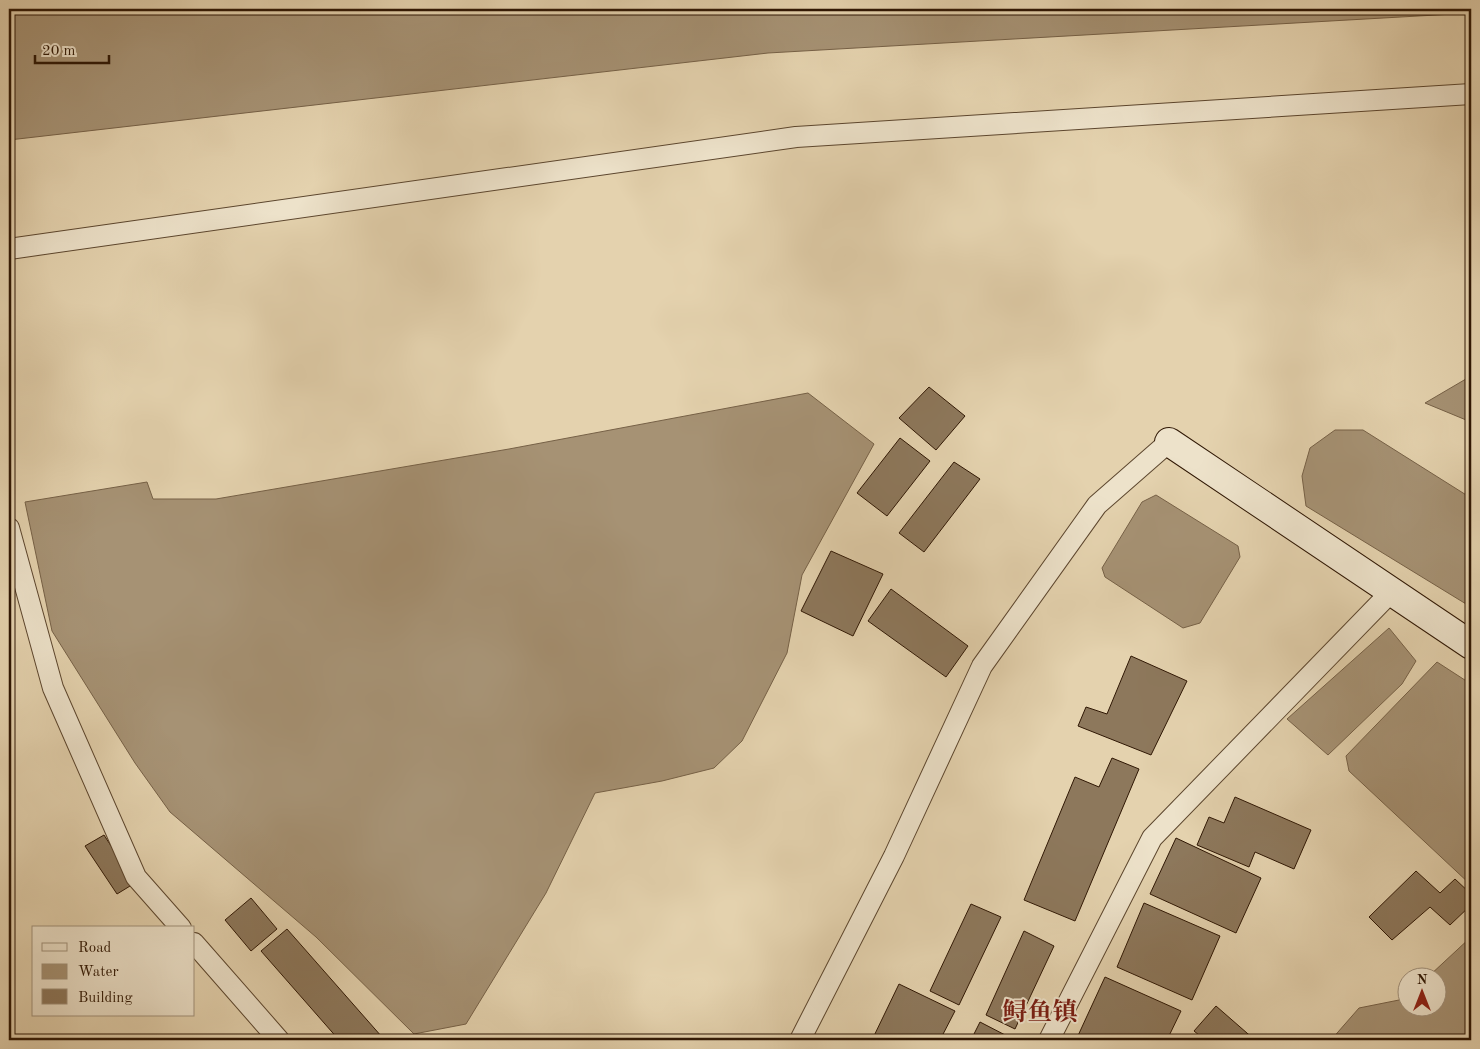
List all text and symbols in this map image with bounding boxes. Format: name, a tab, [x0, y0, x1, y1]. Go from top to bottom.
scale bar	[35, 32, 109, 64]
text: 20 m	[42, 44, 76, 59]
legend	[32, 926, 195, 1016]
text: Road	[78, 941, 112, 956]
text: Water	[78, 965, 119, 980]
north arrow	[1398, 966, 1448, 1016]
text: N	[1417, 973, 1428, 987]
text: Building	[78, 991, 133, 1006]
district label: 鲟鱼镇	[1002, 998, 1078, 1026]

